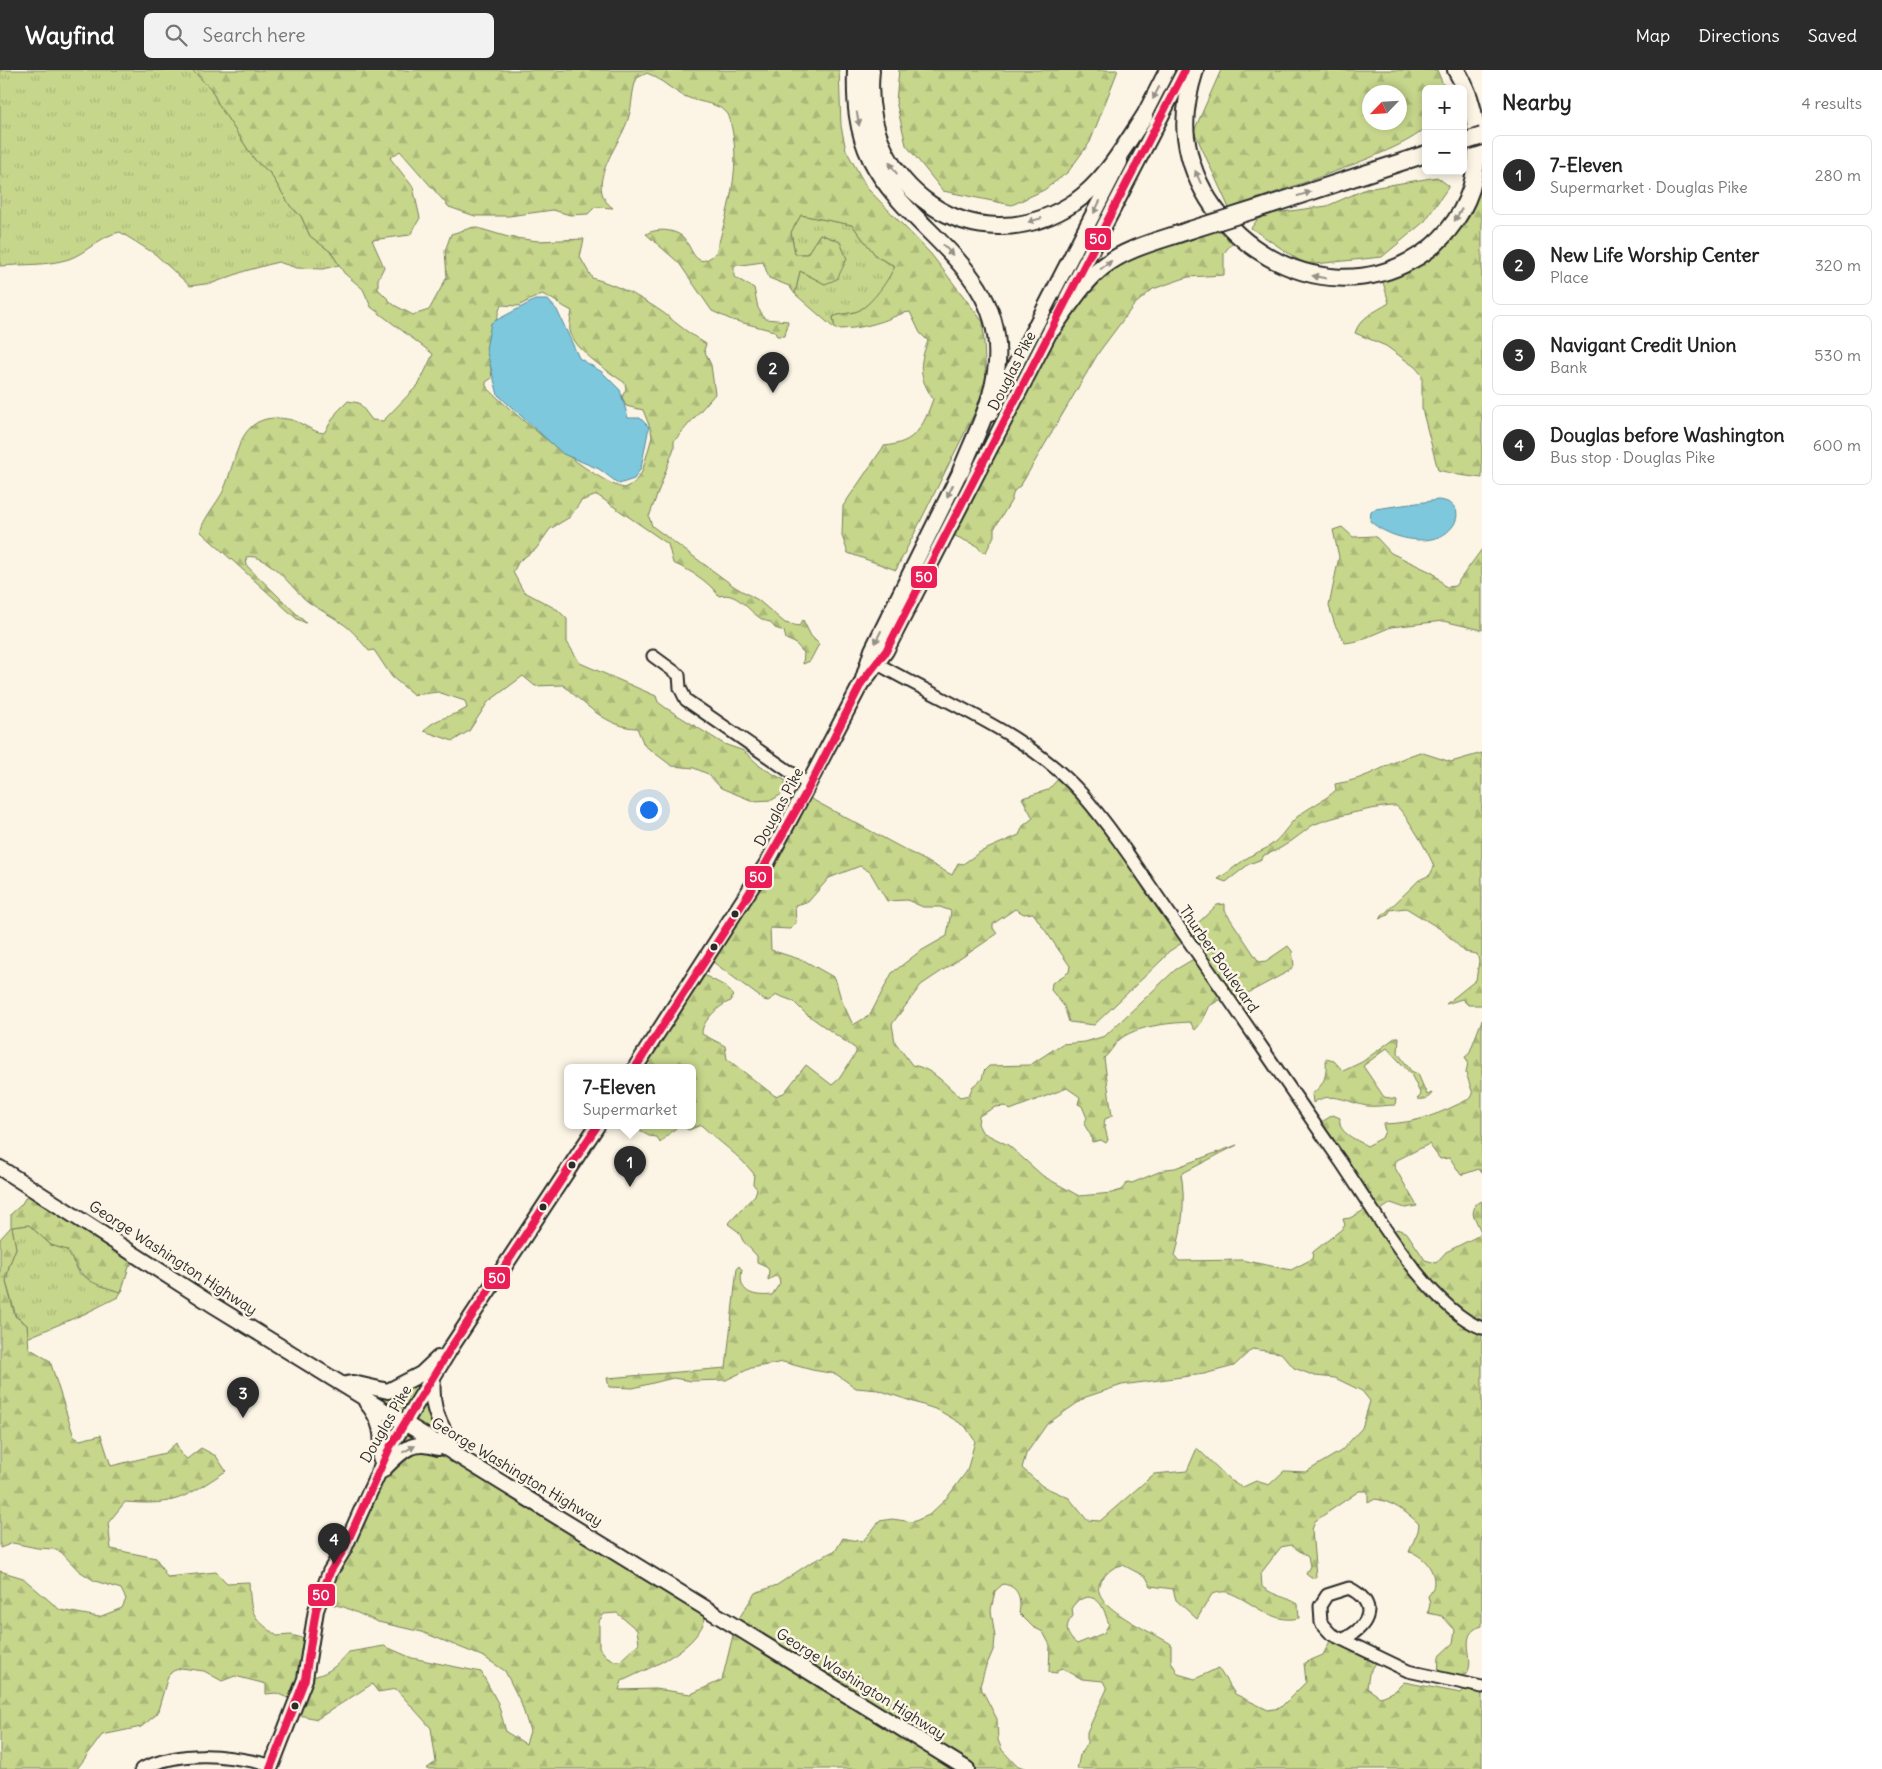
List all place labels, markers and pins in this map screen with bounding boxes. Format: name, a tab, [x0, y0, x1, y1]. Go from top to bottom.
pin: 2	[757, 352, 789, 393]
unlabelled marker	[730, 909, 740, 919]
unlabelled marker	[709, 942, 719, 952]
pin: 1	[614, 1146, 646, 1187]
unlabelled marker	[567, 1160, 577, 1170]
unlabelled marker	[538, 1202, 548, 1212]
pin: 3	[227, 1377, 259, 1418]
pin: 4	[318, 1523, 350, 1564]
unlabelled marker	[290, 1701, 300, 1711]

